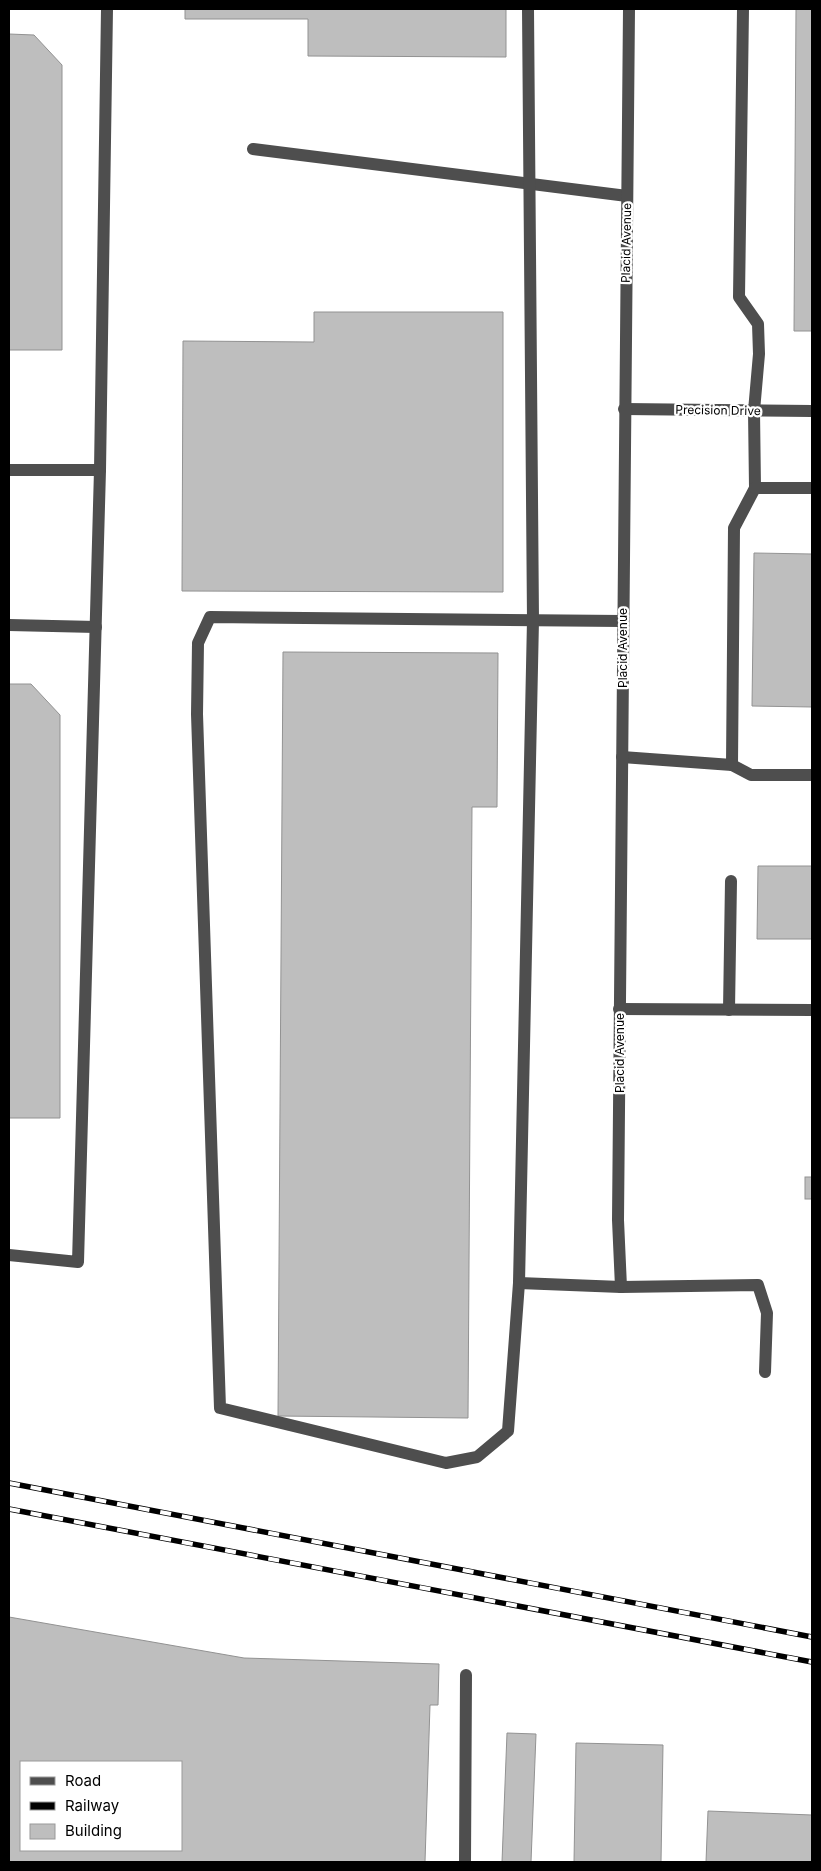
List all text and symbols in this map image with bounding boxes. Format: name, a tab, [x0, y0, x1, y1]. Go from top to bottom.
street label: Placid Avenue	[618, 203, 634, 283]
street label: Precision Drive	[675, 402, 761, 418]
street label: Placid Avenue	[615, 608, 630, 688]
street label: Placid Avenue	[612, 1013, 627, 1093]
legend	[20, 1761, 182, 1851]
text: Road	[65, 1771, 101, 1790]
text: Railway	[65, 1796, 120, 1815]
text: Building	[65, 1821, 122, 1840]

